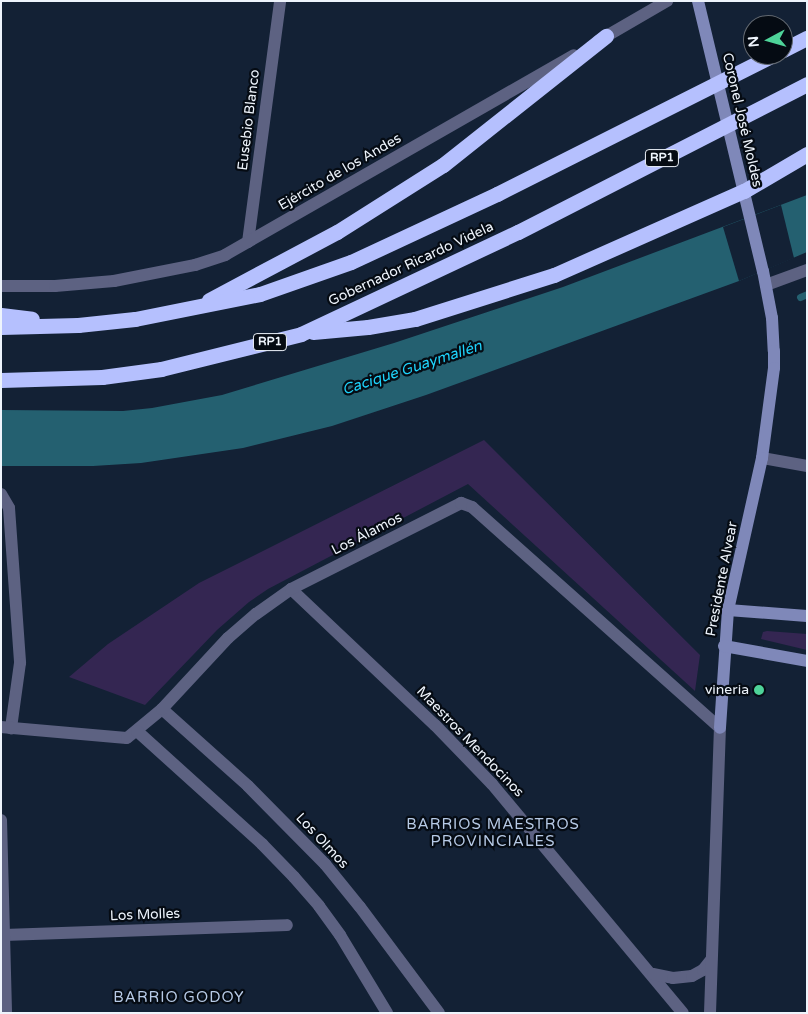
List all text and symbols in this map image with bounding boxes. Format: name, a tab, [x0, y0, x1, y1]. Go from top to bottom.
north arrow	[743, 15, 793, 65]
text: N	[745, 35, 763, 48]
street label: Coronel José Moldes	[718, 51, 766, 189]
street label: Eusebio Blanco	[234, 68, 264, 172]
street label: Ejército de los Andes	[276, 130, 404, 214]
road number: RP1	[644, 148, 680, 168]
street label: Gobernador Ricardo Videla	[326, 218, 496, 310]
road number: RP1	[252, 332, 288, 352]
water label: Cacique Guaymallén	[340, 337, 484, 399]
street label: Los Álamos	[329, 509, 405, 559]
street label: Presidente Alvear	[703, 520, 741, 638]
place label: vineria	[705, 682, 749, 698]
street label: Maestros Mendocinos	[413, 683, 527, 801]
marker: vineria	[753, 684, 765, 696]
street label: Los Olmos	[292, 810, 352, 872]
district label: BARRIOS MAESTROS PROVINCIALES	[404, 815, 582, 850]
street label: Los Molles	[110, 905, 180, 925]
district label: BARRIO GODOY	[112, 989, 246, 1007]

